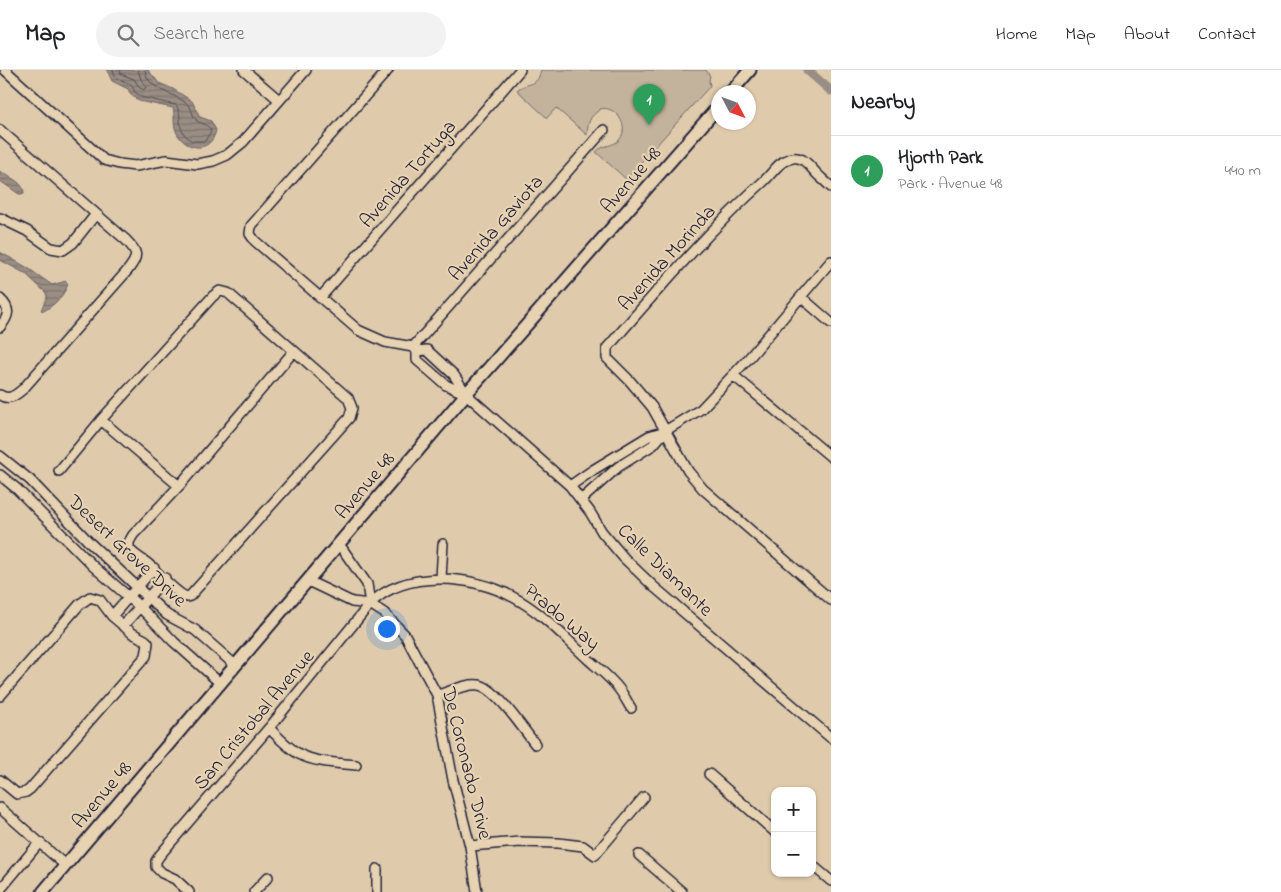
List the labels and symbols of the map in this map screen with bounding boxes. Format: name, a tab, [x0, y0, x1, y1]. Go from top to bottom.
pin: 1	[633, 84, 665, 125]
north arrow	[711, 85, 756, 130]
street label: Avenida Tortuga	[354, 114, 465, 236]
street label: Avenue 48	[595, 141, 669, 221]
street label: Avenida Gaviota	[442, 169, 551, 288]
street label: Avenida Morinda	[612, 199, 724, 318]
street label: Avenue 48	[329, 446, 403, 527]
street label: Desert Grove Drive	[59, 488, 192, 615]
street label: Calle Diamante	[610, 518, 719, 624]
street label: Prado Way	[517, 577, 606, 658]
your location	[374, 616, 400, 642]
street label: San Cristobal Avenue	[187, 644, 322, 797]
street label: De Coronado Drive	[432, 684, 498, 843]
street label: Avenue 48	[66, 755, 140, 836]

